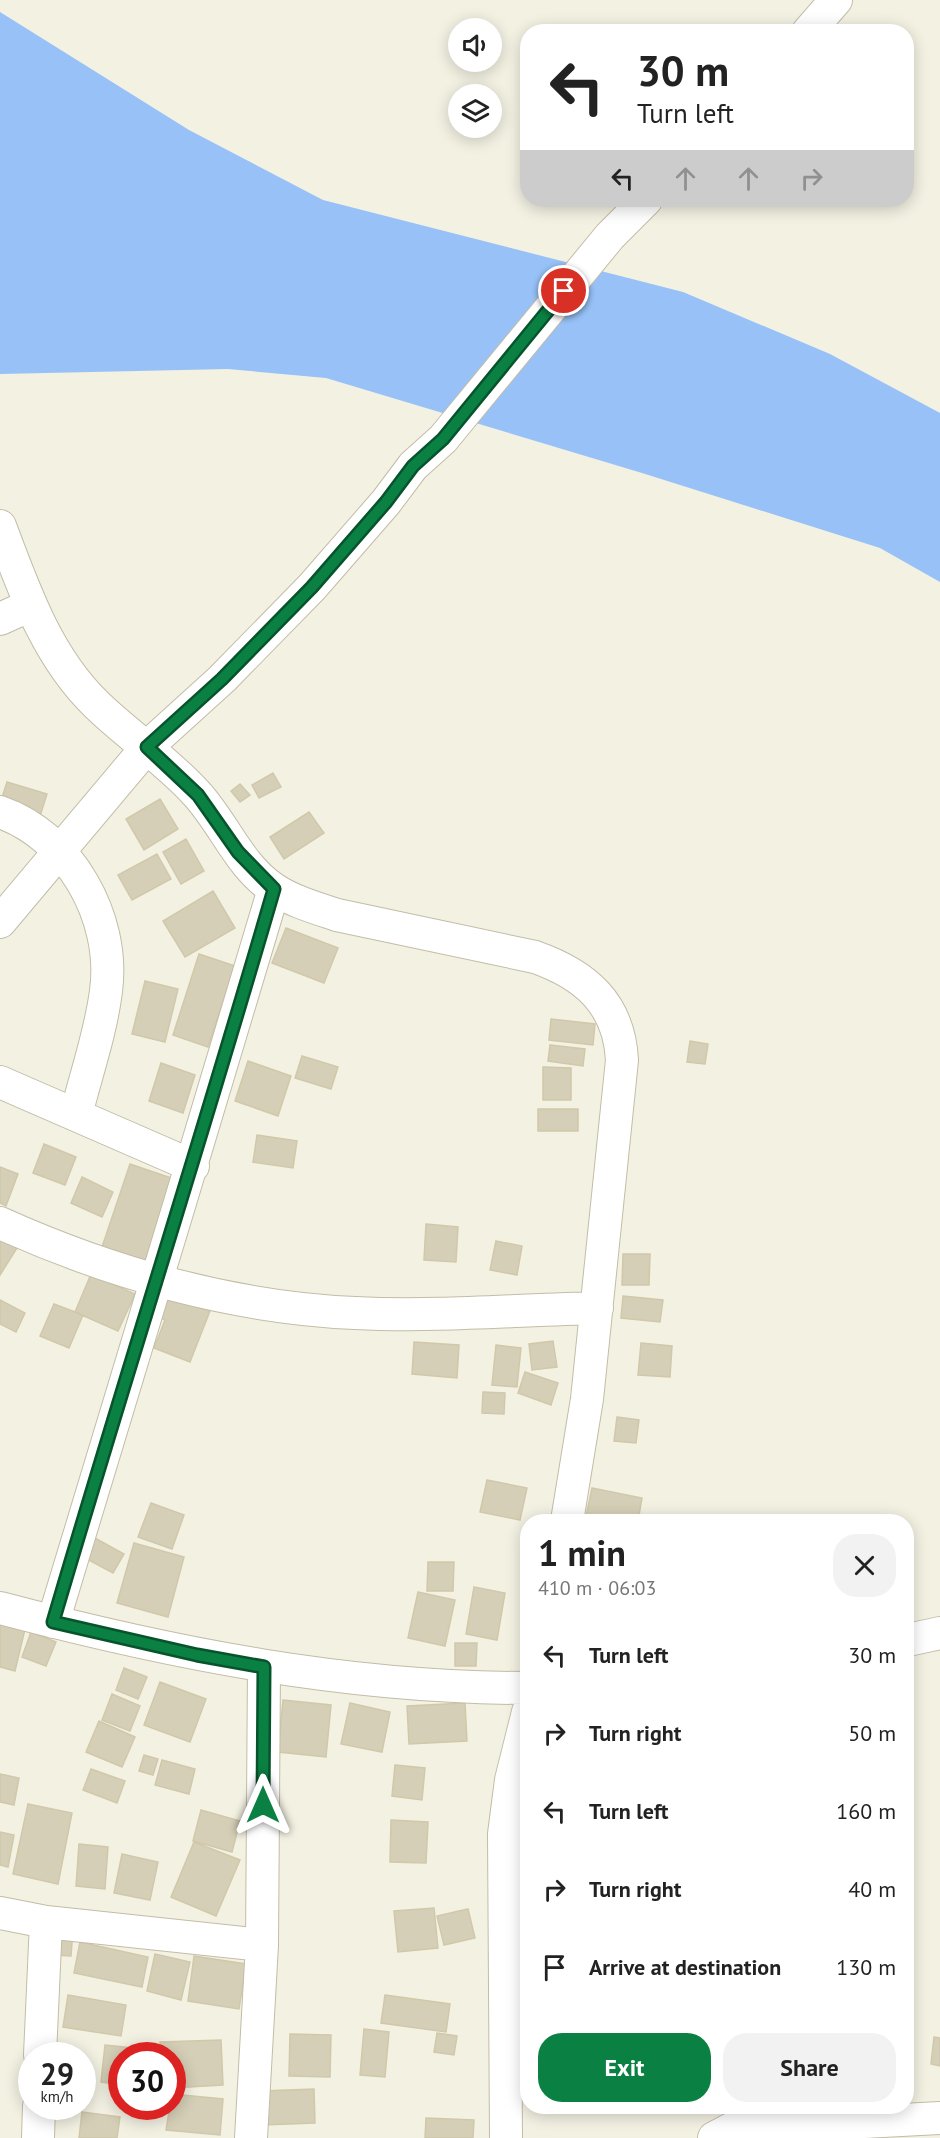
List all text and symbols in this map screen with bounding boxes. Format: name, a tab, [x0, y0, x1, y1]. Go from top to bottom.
map controls	[448, 18, 502, 138]
button: sound	[448, 18, 502, 72]
text: 30 m	[637, 43, 729, 98]
icon: left	[538, 48, 616, 126]
button: layers	[448, 84, 502, 138]
text: Turn left	[637, 96, 734, 130]
icon: left	[606, 162, 639, 195]
icon: ahead	[669, 162, 702, 195]
icon: ahead	[732, 162, 765, 195]
icon: right	[795, 162, 828, 195]
pin	[538, 265, 589, 316]
icon: arrive	[547, 274, 580, 307]
text: 1 min	[538, 1529, 626, 1576]
button: close	[833, 1534, 896, 1597]
text: 410 m · 06:03	[538, 1575, 656, 1601]
icon: left	[538, 1639, 571, 1672]
text: Turn left	[589, 1641, 669, 1669]
text: 30 m	[848, 1641, 896, 1669]
icon: right	[538, 1717, 571, 1750]
text: Turn right	[589, 1719, 681, 1747]
text: 50 m	[848, 1719, 896, 1747]
position arrow	[231, 1773, 295, 1837]
icon: left	[538, 1795, 571, 1828]
text: Turn left	[589, 1797, 669, 1825]
text: 160 m	[836, 1797, 896, 1825]
icon: right	[538, 1873, 571, 1906]
text: Turn right	[589, 1875, 681, 1903]
text: 40 m	[848, 1875, 896, 1903]
icon: arrive	[538, 1951, 571, 1984]
text: Arrive at destination	[589, 1953, 781, 1981]
text: 130 m	[836, 1953, 896, 1981]
button: Exit	[538, 2033, 711, 2102]
button: Share	[723, 2033, 896, 2102]
speed limit sign: 30	[108, 2042, 186, 2120]
text: 29	[40, 2054, 74, 2093]
text: km/h	[41, 2087, 73, 2106]

